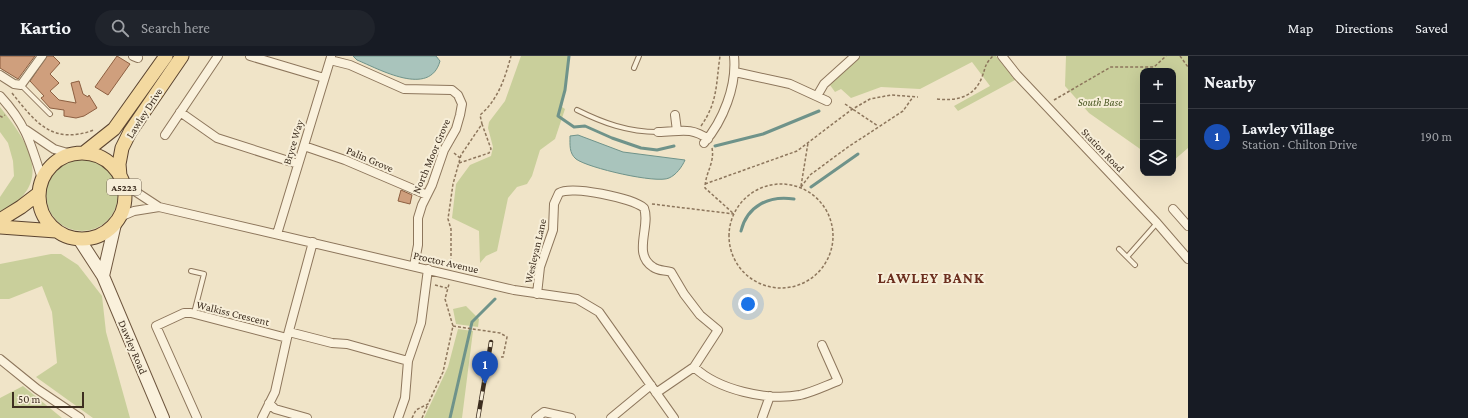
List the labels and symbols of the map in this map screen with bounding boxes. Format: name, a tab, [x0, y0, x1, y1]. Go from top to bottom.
street label: Lawley Drive	[123, 86, 166, 141]
park label: South Base	[1078, 96, 1123, 108]
street label: Bryce Way	[281, 117, 307, 166]
street label: North Moor Grove	[410, 117, 452, 195]
street label: Station Road	[1079, 126, 1127, 174]
street label: Palin Grove	[345, 144, 396, 174]
road number: A5223	[107, 179, 141, 195]
street label: Wesleyan Lane	[522, 217, 549, 285]
street label: Proctor Avenue	[412, 249, 480, 275]
district label: LAWLEY BANK	[878, 270, 985, 286]
your location	[738, 294, 758, 314]
street label: Walkiss Crescent	[195, 298, 271, 328]
street label: Dawley Road	[115, 318, 150, 376]
pin: 1	[472, 351, 498, 384]
scale bar	[12, 390, 84, 409]

